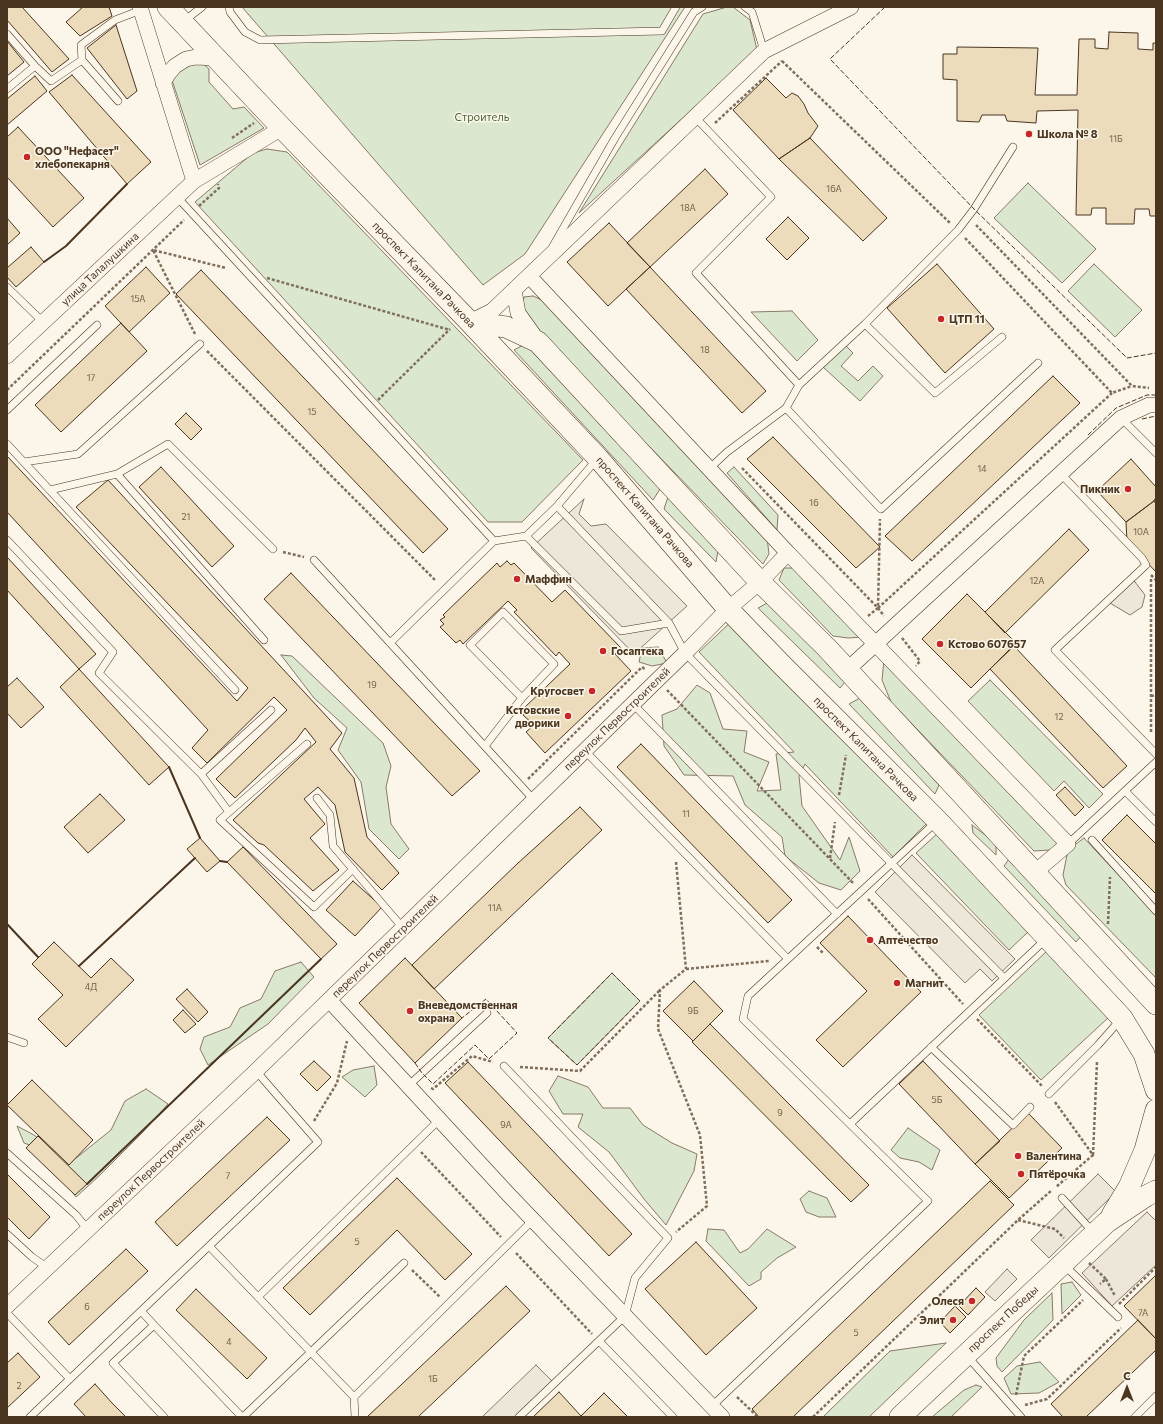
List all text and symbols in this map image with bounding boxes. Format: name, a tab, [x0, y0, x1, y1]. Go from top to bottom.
park label: Строитель	[455, 110, 509, 124]
place label: Школа № 8	[1037, 127, 1097, 141]
marker: Школа № 8	[1024, 129, 1034, 139]
house number: 11Б	[1109, 134, 1123, 144]
place label: ООО "Нефасет" хлебопекарня	[35, 144, 119, 170]
marker: ООО "Нефасет" хлебопекарня	[22, 152, 32, 162]
house number: 16А	[826, 184, 842, 194]
house number: 18А	[680, 203, 696, 213]
street label: проспект Капитана Рачкова	[370, 219, 478, 331]
street label: улица Талалушкина	[58, 230, 142, 308]
house number: 15А	[130, 294, 146, 304]
place label: ЦТП 11	[949, 312, 985, 326]
marker: ЦТП 11	[936, 314, 946, 324]
house number: 18	[700, 345, 710, 355]
house number: 17	[87, 373, 95, 383]
house number: 15	[307, 407, 317, 417]
street label: проспект Капитана Рачкова	[593, 454, 697, 570]
house number: 14	[977, 464, 987, 474]
place label: Пикник	[1080, 482, 1120, 496]
marker: Пикник	[1123, 484, 1133, 494]
house number: 16	[809, 498, 819, 508]
house number: 21	[182, 512, 190, 522]
house number: 10А	[1133, 527, 1149, 537]
place label: Маффин	[525, 572, 572, 586]
marker: Маффин	[512, 574, 522, 584]
house number: 12А	[1029, 576, 1045, 586]
place label: Кстово 607657	[948, 637, 1026, 651]
marker: Кстово 607657	[935, 639, 945, 649]
place label: Госаптека	[611, 644, 664, 658]
marker: Госаптека	[598, 646, 608, 656]
street label: переулок Первостроителей	[561, 665, 673, 773]
house number: 19	[367, 680, 377, 690]
place label: Кругосвет	[530, 684, 584, 698]
marker: Кругосвет	[587, 686, 597, 696]
street label: проспект Капитана Рачкова	[811, 694, 921, 804]
place label: Кстовские дворики	[506, 703, 560, 729]
marker: Кстовские дворики	[563, 711, 573, 721]
house number: 12	[1055, 712, 1063, 722]
house number: 11	[682, 809, 690, 819]
street label: переулок Первостроителей	[329, 892, 441, 1000]
house number: 11А	[488, 903, 502, 913]
place label: Аптечество	[878, 933, 938, 947]
marker: Аптечество	[865, 935, 875, 945]
place label: Магнит	[905, 976, 944, 990]
marker: Магнит	[892, 978, 902, 988]
house number: 4Д	[85, 982, 97, 992]
place label: Вневедомственная охрана	[418, 998, 518, 1024]
marker: Вневедомственная охрана	[405, 1006, 415, 1016]
house number: 9Б	[687, 1006, 699, 1016]
house number: 5Б	[932, 1095, 942, 1105]
house number: 9	[777, 1108, 783, 1118]
street label: переулок Первостроителей	[94, 1117, 208, 1223]
house number: 9А	[500, 1120, 512, 1130]
place label: Валентина	[1026, 1149, 1082, 1163]
marker: Валентина	[1013, 1151, 1023, 1161]
place label: Пятёрочка	[1029, 1167, 1085, 1181]
marker: Пятёрочка	[1016, 1169, 1026, 1179]
house number: 7	[226, 1171, 230, 1181]
house number: 5	[354, 1237, 360, 1247]
street label: проспект Победы	[965, 1283, 1041, 1355]
place label: Олеся	[931, 1294, 964, 1308]
marker: Олеся	[967, 1296, 977, 1306]
house number: 6	[84, 1302, 90, 1312]
house number: 7А	[1138, 1308, 1148, 1318]
place label: Элит	[919, 1313, 945, 1327]
marker: Элит	[948, 1315, 958, 1325]
house number: 5	[853, 1328, 859, 1338]
house number: 4	[226, 1337, 232, 1347]
north arrow	[1107, 1368, 1147, 1408]
text: С	[1123, 1369, 1131, 1382]
house number: 1Б	[428, 1374, 438, 1384]
house number: 2	[17, 1381, 21, 1391]

